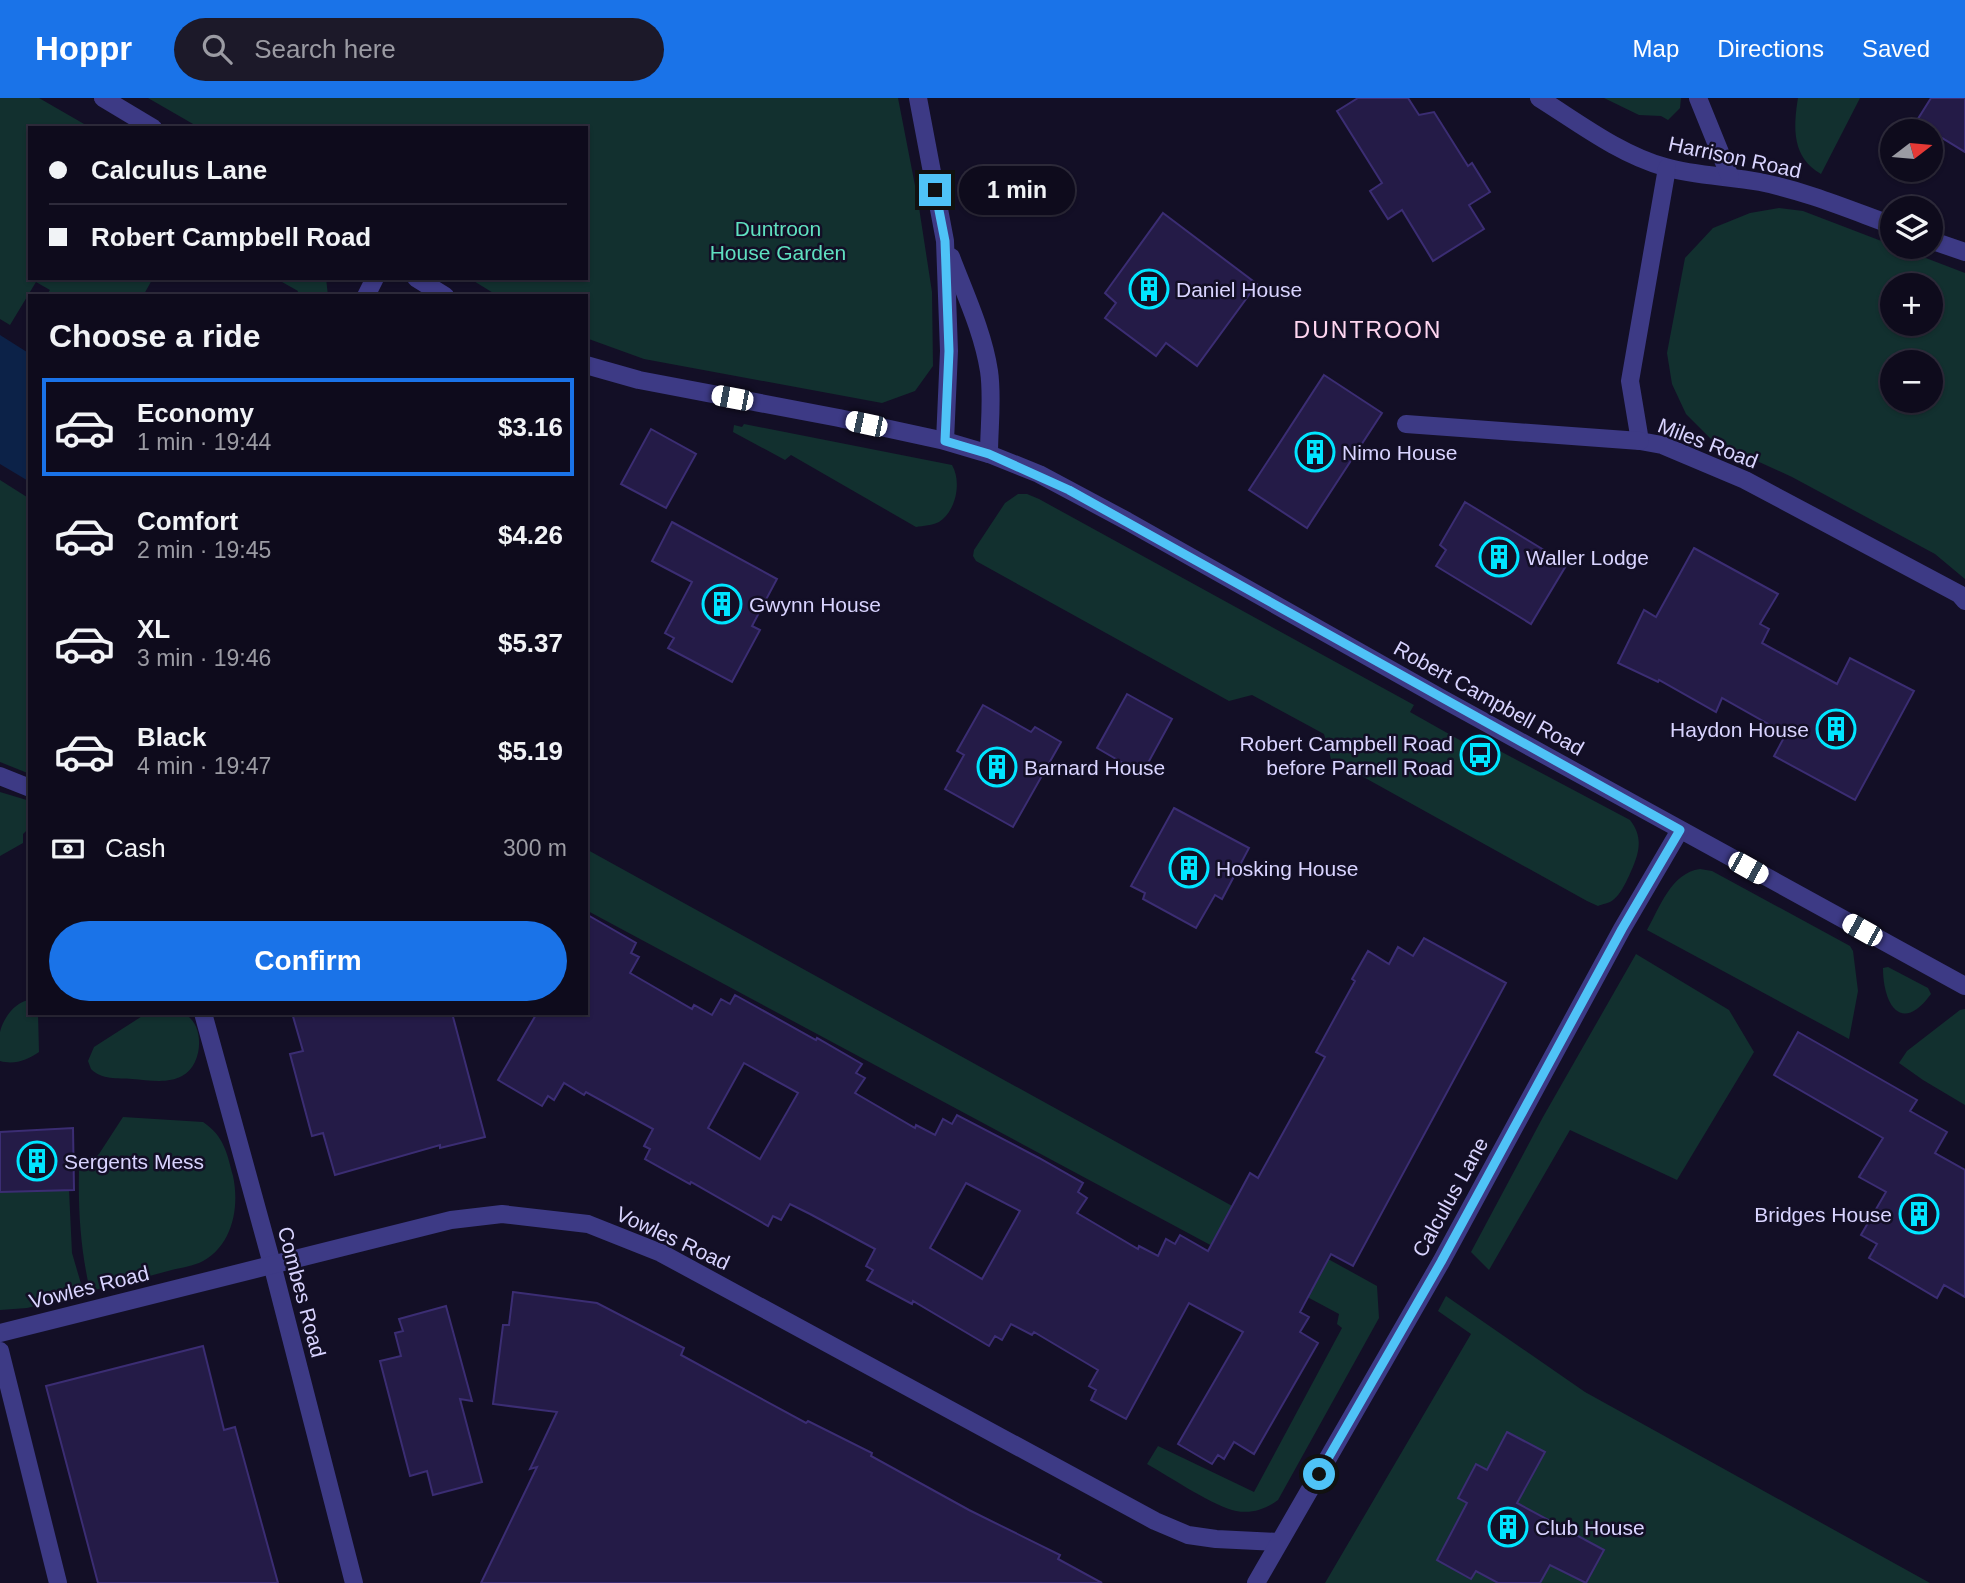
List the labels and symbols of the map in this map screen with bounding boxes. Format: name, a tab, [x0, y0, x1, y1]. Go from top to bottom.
north arrow	[1880, 119, 1942, 182]
street label: Harrison Road	[1666, 132, 1804, 182]
callout: 1 min	[960, 166, 1075, 214]
route end	[919, 174, 951, 206]
park label: Duntroon House Garden	[710, 217, 846, 264]
building icon: Daniel House	[1128, 268, 1170, 310]
place label: Daniel House	[1176, 278, 1302, 301]
district label: DUNTROON	[1294, 317, 1442, 343]
car	[710, 384, 755, 412]
car	[844, 409, 889, 439]
street label: Miles Road	[1655, 413, 1761, 473]
building icon: Nimo House	[1294, 431, 1336, 473]
place label: Nimo House	[1342, 441, 1458, 464]
building icon: Waller Lodge	[1478, 536, 1520, 578]
place label: Waller Lodge	[1526, 546, 1649, 569]
building icon: Gwynn House	[701, 583, 743, 625]
place label: Gwynn House	[749, 593, 881, 616]
street label: Robert Campbell Road	[1390, 636, 1588, 760]
building icon: Haydon House	[1815, 708, 1857, 750]
place label: Haydon House	[1670, 718, 1809, 741]
place label: Robert Campbell Road before Parnell Road	[1239, 732, 1453, 779]
bus stop icon: Robert Campbell Road before Parnell Road	[1459, 734, 1501, 776]
building icon: Barnard House	[976, 746, 1018, 788]
place label: Barnard House	[1024, 756, 1165, 779]
building icon: Hosking House	[1168, 847, 1210, 889]
car	[1725, 849, 1772, 887]
place label: Hosking House	[1216, 857, 1358, 880]
car	[1839, 911, 1886, 949]
street label: Calculus Lane	[1408, 1133, 1492, 1261]
building icon: Sergents Mess	[16, 1140, 58, 1182]
place label: Sergents Mess	[64, 1150, 204, 1173]
building icon: Bridges House	[1898, 1193, 1940, 1235]
street label: Vowles Road	[613, 1202, 733, 1274]
place label: Bridges House	[1754, 1203, 1892, 1226]
street label: Combes Road	[274, 1224, 330, 1360]
street label: Vowles Road	[27, 1261, 151, 1313]
route start	[1303, 1458, 1335, 1490]
building icon: Club House	[1487, 1506, 1529, 1548]
place label: Club House	[1535, 1516, 1645, 1539]

